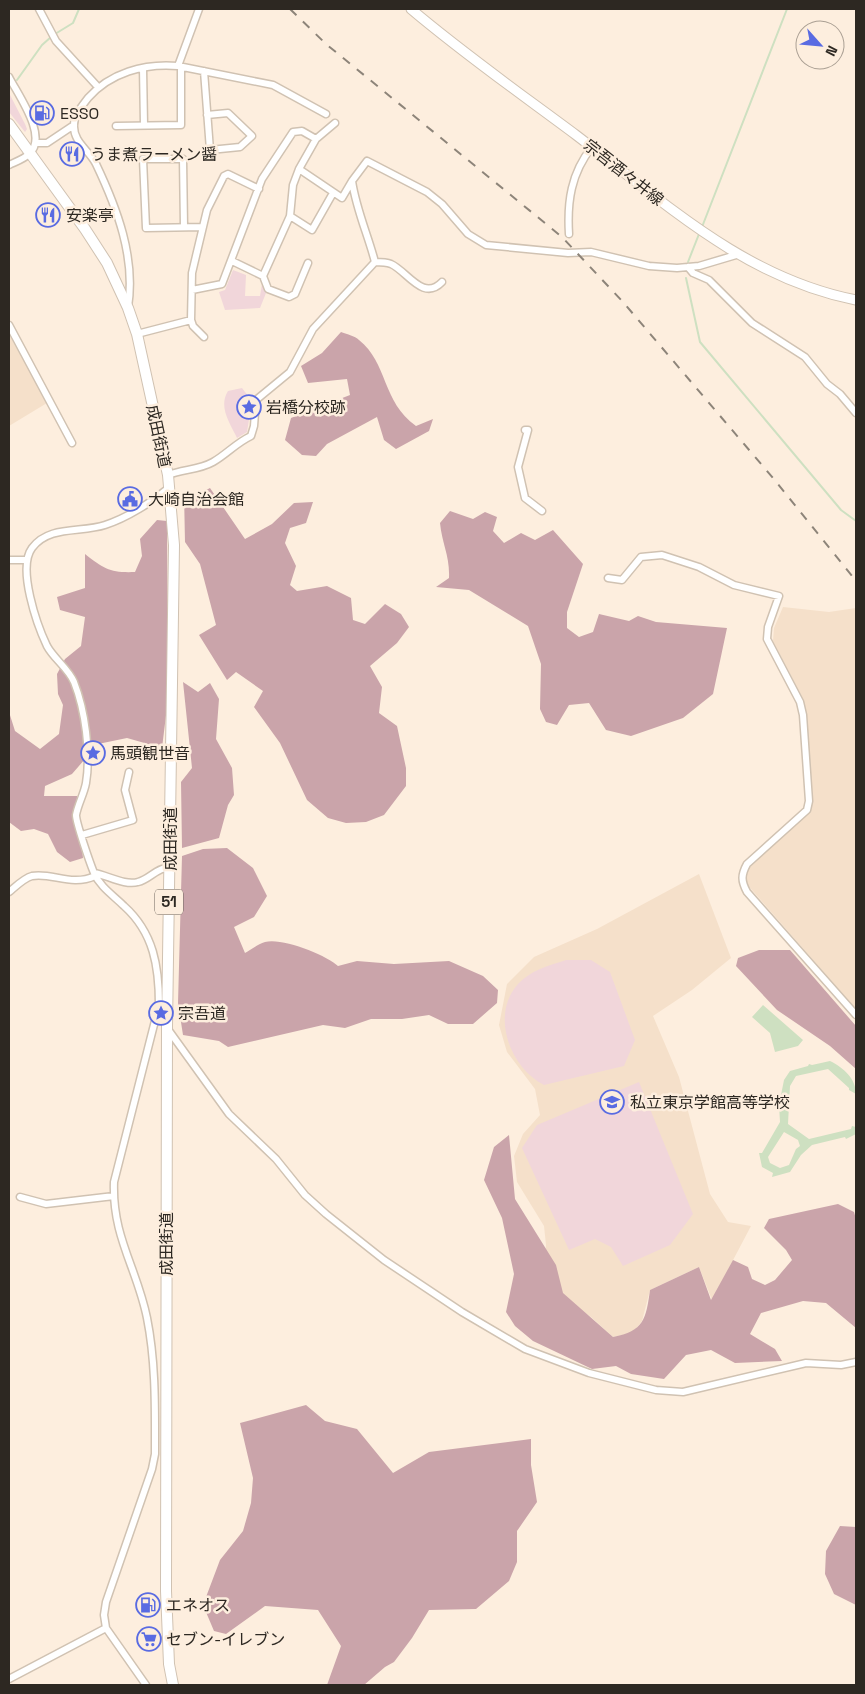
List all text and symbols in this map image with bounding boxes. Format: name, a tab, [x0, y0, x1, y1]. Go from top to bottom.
north arrow	[795, 20, 845, 70]
text: N	[821, 43, 842, 59]
fuel station icon: ESSO	[29, 100, 55, 126]
place label: ESSO	[60, 103, 99, 124]
street label: 宗吾酒々井線	[579, 135, 668, 210]
restaurant icon: うま煮ラーメン醤	[59, 141, 85, 167]
place label: うま煮ラーメン醤	[90, 144, 217, 165]
restaurant icon: 安楽亭	[35, 202, 61, 228]
place label: 安楽亭	[66, 205, 114, 226]
place icon: 岩橋分校跡	[236, 394, 262, 420]
place label: 岩橋分校跡	[266, 397, 346, 418]
street label: 成田街道	[142, 403, 175, 470]
public building icon: 大崎自治会館	[117, 486, 143, 512]
place label: 大崎自治会館	[148, 489, 244, 510]
place icon: 馬頭観世音	[80, 740, 106, 766]
place label: 馬頭観世音	[110, 743, 190, 764]
street label: 成田街道	[160, 807, 181, 871]
road number: 51	[155, 890, 183, 914]
place icon: 宗吾道	[148, 1000, 174, 1026]
place label: 宗吾道	[178, 1003, 226, 1024]
school or university icon: 私立東京学館高等学校	[599, 1089, 625, 1115]
place label: 私立東京学館高等学校	[630, 1092, 790, 1113]
street label: 成田街道	[156, 1212, 177, 1276]
fuel station icon: エネオス	[135, 1592, 161, 1618]
place label: エネオス	[166, 1595, 230, 1616]
supermarket icon: セブン-イレブン	[136, 1626, 162, 1652]
place label: セブン-イレブン	[166, 1629, 285, 1650]

